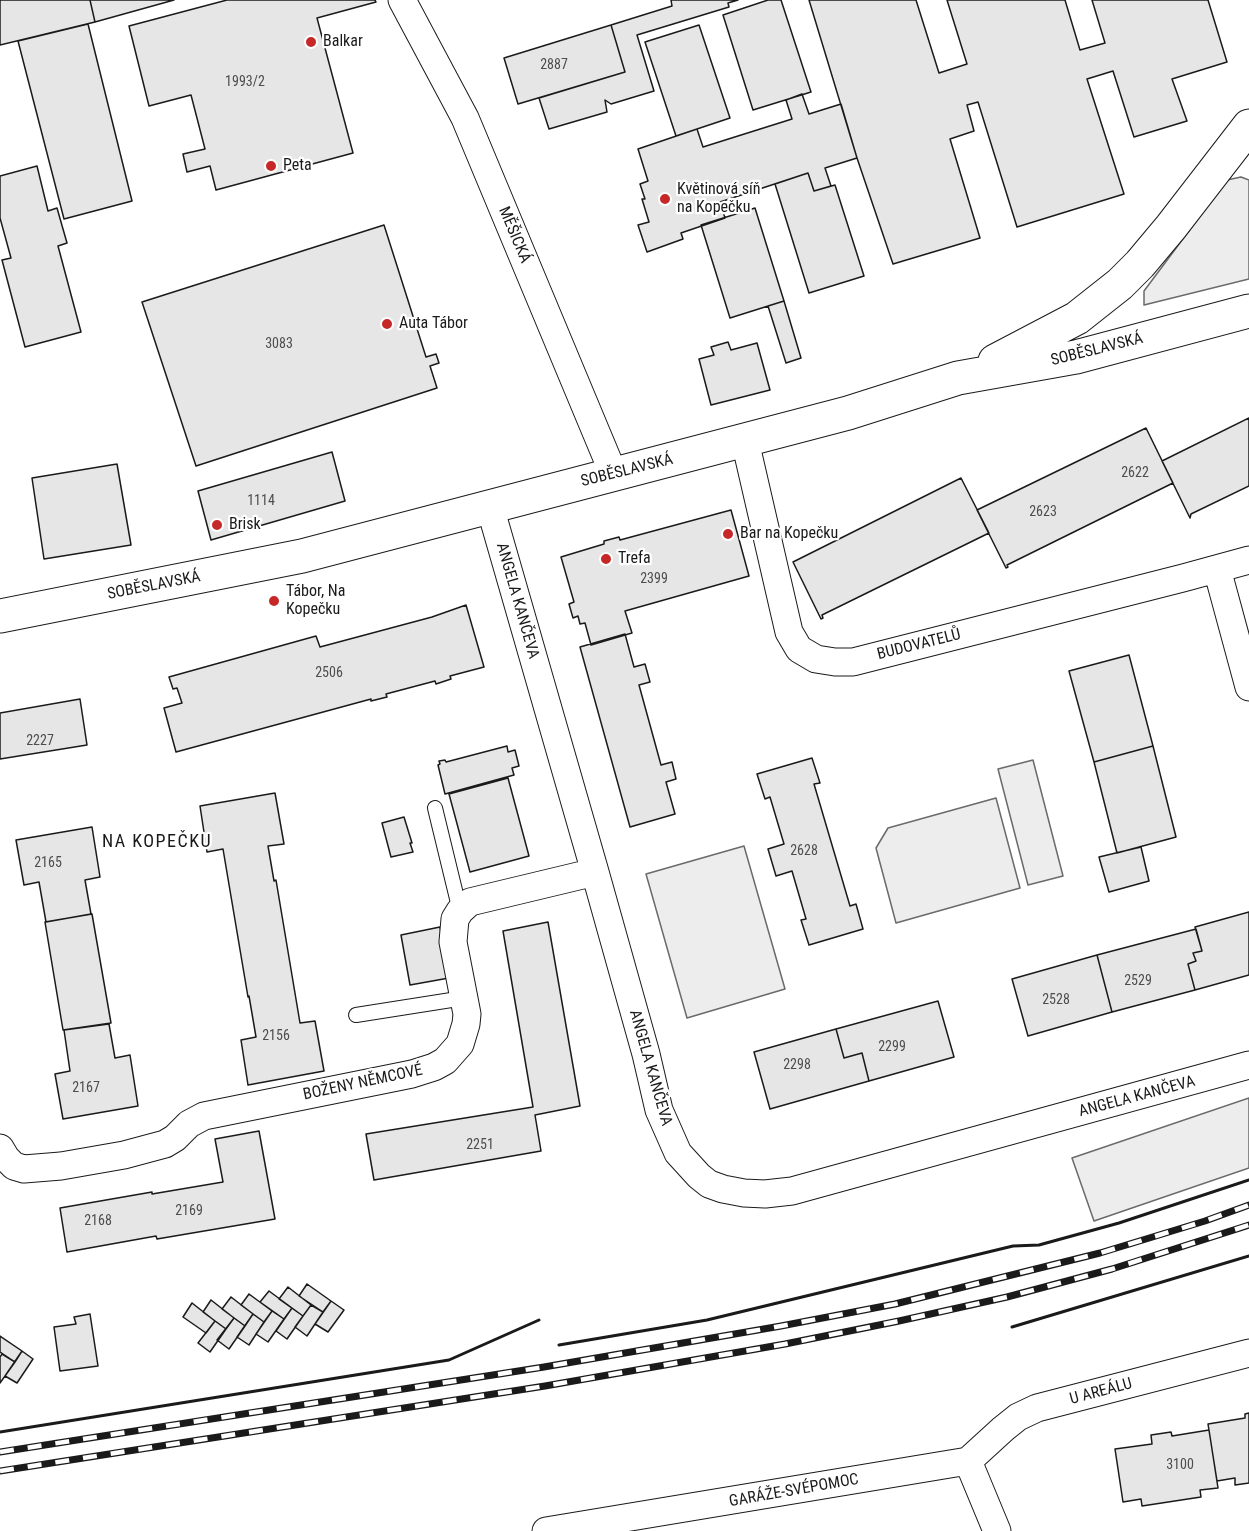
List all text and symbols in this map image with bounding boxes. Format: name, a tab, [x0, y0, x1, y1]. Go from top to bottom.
place label: Balkar	[323, 32, 363, 52]
marker: Balkar	[304, 35, 318, 49]
house number: 2887	[540, 57, 568, 73]
house number: 1993/2	[225, 74, 265, 90]
place label: Peta	[283, 156, 312, 176]
marker: Peta	[264, 159, 278, 173]
place label: Květinová síň na Kopečku	[677, 180, 761, 218]
marker: Květinová síň na Kopečku	[658, 192, 672, 206]
street label: MĚŠICKÁ	[494, 204, 534, 266]
place label: Auta Tábor	[399, 314, 468, 334]
marker: Auta Tábor	[380, 317, 394, 331]
street label: SOBĚSLAVSKÁ	[1049, 329, 1145, 371]
house number: 3083	[265, 336, 293, 352]
street label: SOBĚSLAVSKÁ	[579, 450, 675, 492]
house number: 2622	[1121, 465, 1149, 481]
house number: 1114	[247, 493, 275, 509]
house number: 2623	[1029, 504, 1057, 520]
place label: Brisk	[229, 515, 261, 535]
marker: Brisk	[210, 518, 224, 532]
place label: Bar na Kopečku	[740, 524, 838, 544]
marker: Bar na Kopečku	[721, 527, 735, 541]
street label: ANGELA KANČEVA	[491, 541, 543, 661]
place label: Trefa	[618, 549, 651, 569]
marker: Trefa	[599, 552, 613, 566]
street label: SOBĚSLAVSKÁ	[106, 568, 202, 604]
house number: 2399	[640, 571, 668, 587]
place label: Tábor, Na Kopečku	[286, 582, 345, 620]
marker: Tábor, Na Kopečku	[267, 594, 281, 608]
street label: BUDOVATELŮ	[875, 625, 963, 665]
house number: 2506	[315, 665, 343, 681]
house number: 2227	[26, 733, 54, 749]
district label: NA KOPEČKU	[102, 831, 212, 853]
house number: 2628	[790, 843, 818, 859]
house number: 2165	[34, 855, 62, 871]
house number: 2529	[1124, 973, 1152, 989]
house number: 2528	[1042, 992, 1070, 1008]
street label: ANGELA KANČEVA	[624, 1008, 676, 1128]
house number: 2156	[262, 1028, 290, 1044]
house number: 2299	[878, 1039, 906, 1055]
house number: 2298	[783, 1057, 811, 1073]
street label: BOŽENY NĚMCOVÉ	[302, 1061, 424, 1105]
street label: ANGELA KANČEVA	[1077, 1072, 1197, 1122]
house number: 2167	[72, 1080, 100, 1096]
house number: 2251	[466, 1137, 494, 1153]
house number: 2169	[175, 1203, 203, 1219]
house number: 2168	[84, 1213, 112, 1229]
street label: U AREÁLU	[1068, 1374, 1134, 1410]
house number: 3100	[1166, 1457, 1194, 1473]
street label: GARÁŽE-SVÉPOMOC	[728, 1470, 860, 1512]

